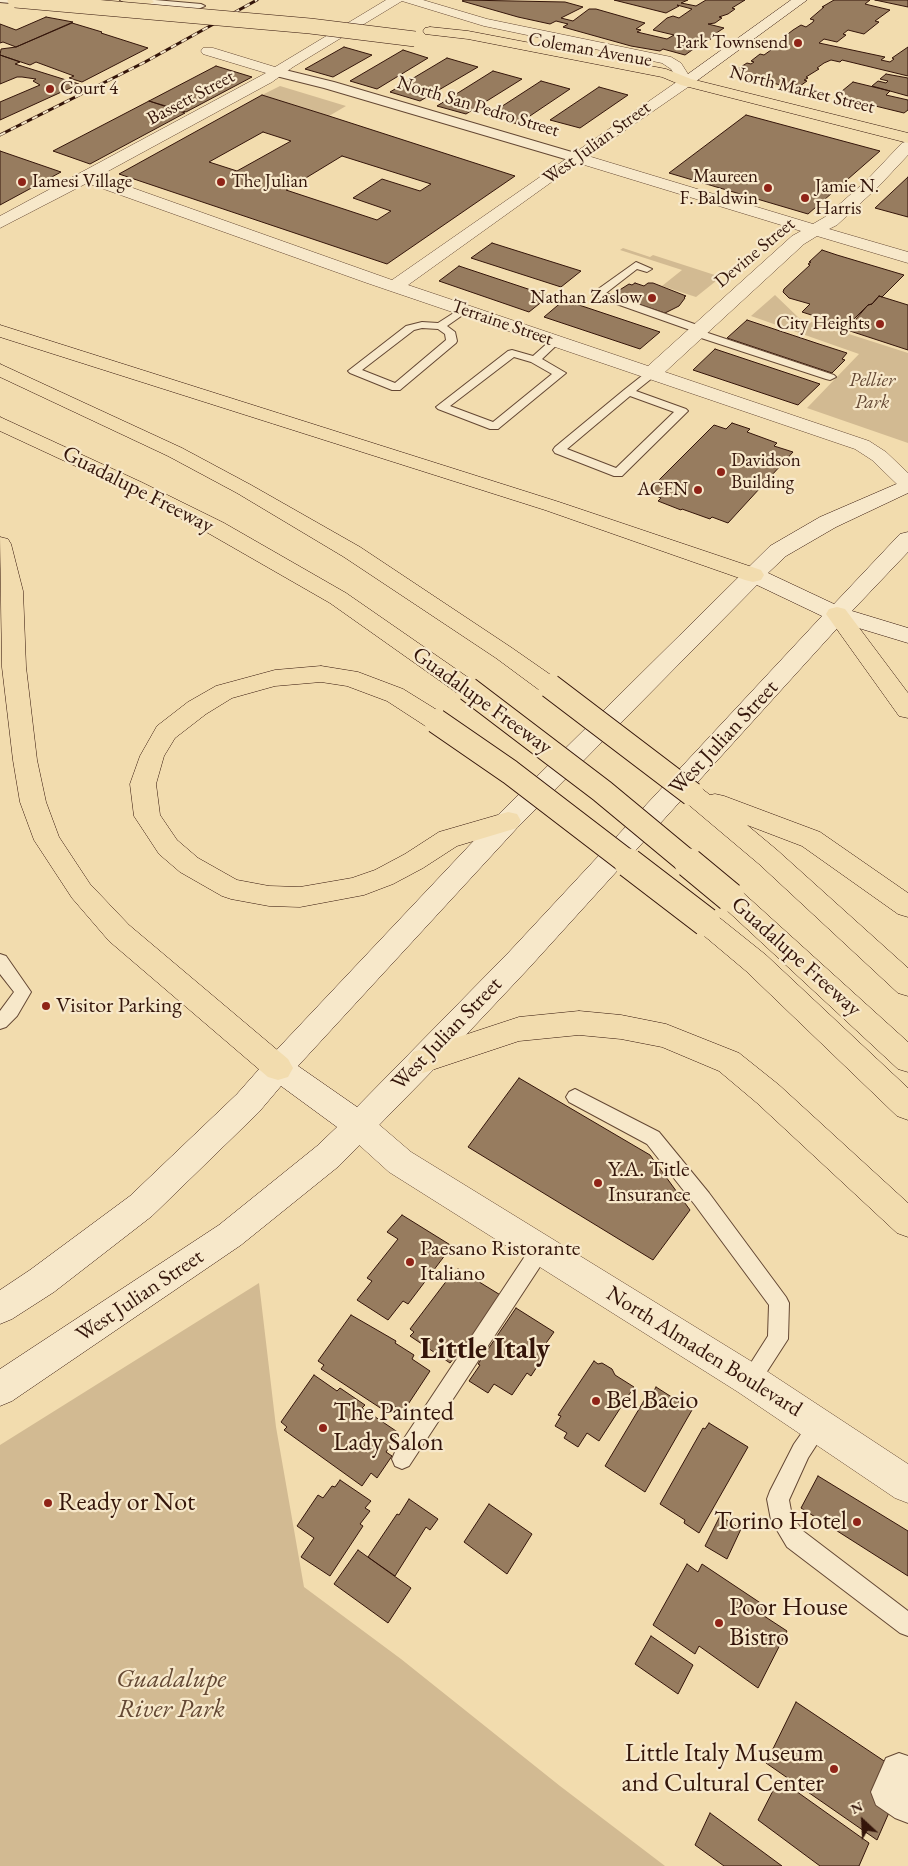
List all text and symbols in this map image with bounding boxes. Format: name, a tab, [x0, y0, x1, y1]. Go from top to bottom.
street label: Coleman Avenue	[526, 28, 654, 72]
place label: Park Townsend	[676, 32, 788, 54]
marker: Park Townsend	[792, 37, 804, 49]
street label: North Market Street	[727, 61, 877, 119]
street label: Bassett Street	[143, 65, 239, 131]
street label: North San Pedro Street	[394, 72, 562, 142]
place label: Court 4	[60, 78, 118, 100]
marker: Court 4	[44, 83, 56, 95]
street label: West Julian Street	[539, 96, 655, 190]
place label: Maureen F. Baldwin	[679, 166, 758, 210]
place label: Iamesi Village	[32, 171, 132, 193]
place label: The Julian	[231, 171, 308, 193]
marker: Iamesi Village	[16, 176, 28, 188]
marker: The Julian	[215, 176, 227, 188]
place label: Jamie N. Harris	[815, 176, 879, 220]
marker: Maureen F. Baldwin	[762, 182, 774, 194]
marker: Jamie N. Harris	[799, 192, 811, 204]
street label: Devine Street	[710, 213, 800, 293]
place label: Nathan Zaslow	[530, 287, 642, 309]
marker: Nathan Zaslow	[646, 292, 658, 304]
street label: Terraine Street	[448, 295, 556, 351]
place label: City Heights	[776, 313, 870, 335]
marker: City Heights	[874, 318, 886, 330]
park label: Pellier Park	[849, 370, 895, 414]
street label: Guadalupe Freeway	[58, 441, 218, 539]
place label: Davidson Building	[731, 450, 801, 494]
marker: Davidson Building	[715, 466, 727, 478]
place label: ACFN	[637, 479, 688, 501]
marker: ACFN	[692, 484, 704, 496]
street label: Guadalupe Freeway	[407, 642, 557, 760]
street label: West Julian Street	[664, 675, 784, 801]
street label: Guadalupe Freeway	[725, 892, 867, 1022]
street label: West Julian Street	[386, 972, 508, 1096]
place label: Visitor Parking	[56, 993, 182, 1019]
marker: Visitor Parking	[40, 1000, 52, 1012]
place label: Y.A. Title Insurance	[608, 1157, 691, 1208]
marker: Y.A. Title Insurance	[592, 1177, 604, 1189]
place label: Paesano Ristorante Italiano	[420, 1236, 580, 1288]
street label: West Julian Street	[71, 1244, 209, 1348]
marker: Paesano Ristorante Italiano	[404, 1256, 416, 1268]
street label: North Almaden Boulevard	[601, 1281, 807, 1423]
district label: Little Italy	[420, 1333, 550, 1367]
place label: Bel Bacio	[606, 1385, 698, 1417]
marker: Bel Bacio	[590, 1395, 602, 1407]
place label: The Painted Lady Salon	[333, 1397, 454, 1459]
marker: The Painted Lady Salon	[317, 1422, 329, 1434]
place label: Ready or Not	[58, 1487, 195, 1519]
marker: Ready or Not	[42, 1497, 54, 1509]
place label: Torino Hotel	[714, 1506, 847, 1538]
marker: Torino Hotel	[851, 1516, 863, 1528]
place label: Poor House Bistro	[729, 1592, 848, 1654]
marker: Poor House Bistro	[713, 1617, 725, 1629]
park label: Guadalupe River Park	[116, 1664, 226, 1726]
place label: Little Italy Museum and Cultural Center	[621, 1738, 824, 1800]
marker: Little Italy Museum and Cultural Center	[828, 1763, 840, 1775]
north arrow	[838, 1796, 888, 1846]
text: N	[848, 1797, 866, 1818]

